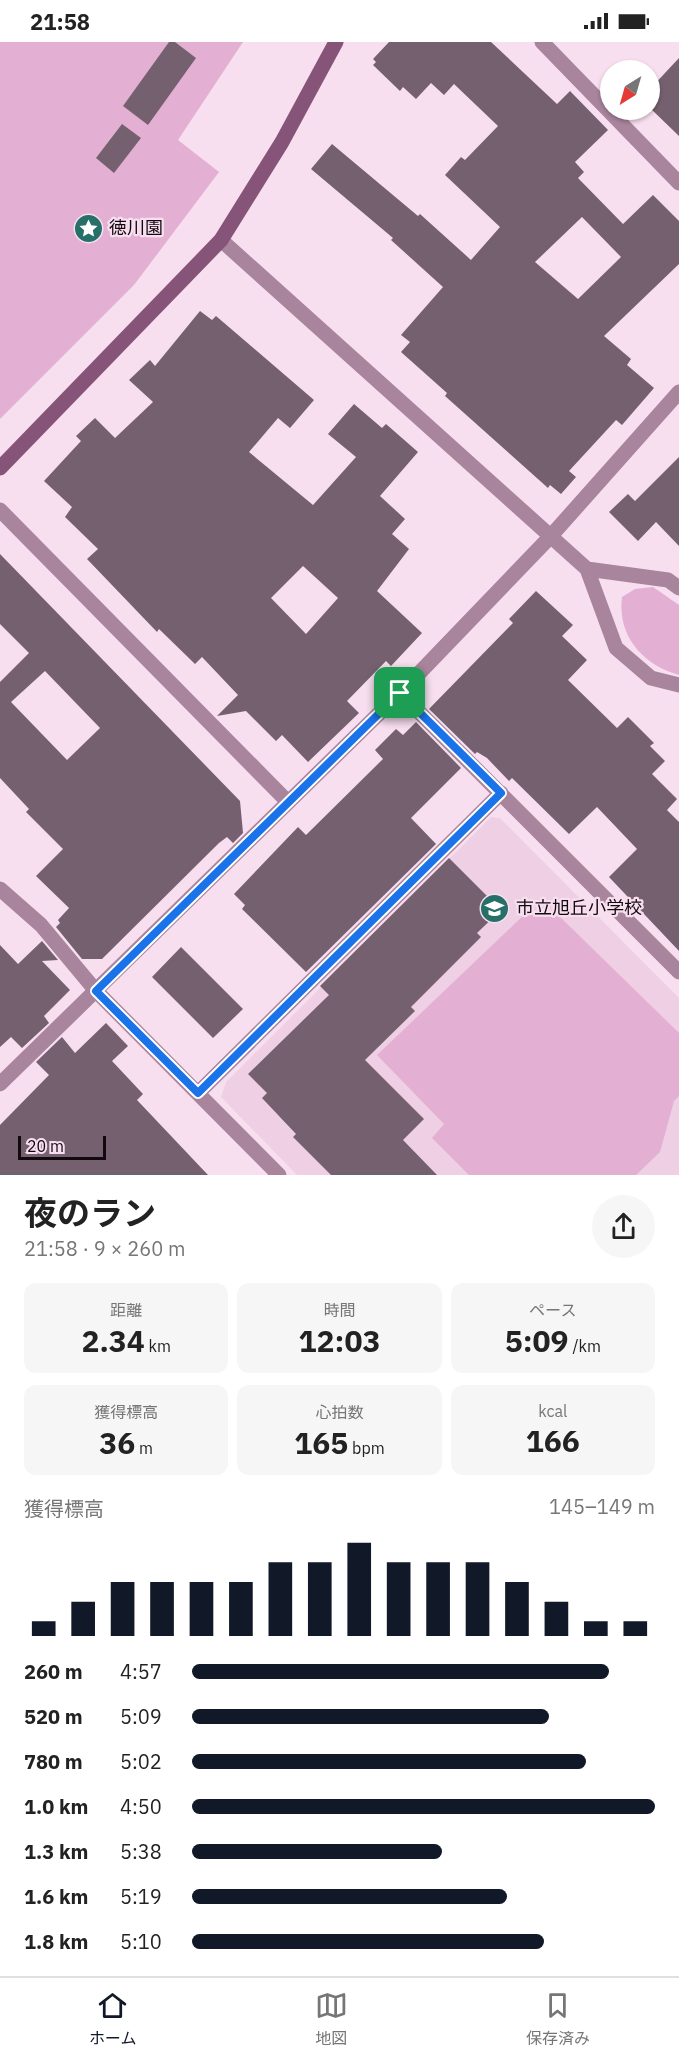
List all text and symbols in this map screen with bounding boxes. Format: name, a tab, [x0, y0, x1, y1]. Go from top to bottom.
text: 21:58	[30, 7, 90, 36]
north arrow	[600, 60, 660, 120]
map controls	[600, 60, 660, 120]
place icon: 徳川園	[72, 212, 104, 244]
place label: 徳川園	[109, 216, 163, 239]
pin	[374, 667, 425, 718]
icon: arrive	[383, 676, 416, 709]
school or university icon: 市立旭丘小学校	[479, 892, 511, 924]
place label: 市立旭丘小学校	[516, 896, 642, 919]
scale bar	[18, 1133, 106, 1160]
text: 20 m	[27, 1136, 64, 1156]
text: 夜のラン	[24, 1191, 156, 1234]
button: share	[592, 1195, 655, 1258]
text: 21:58 · 9 × 260 m	[24, 1235, 185, 1262]
text: 距離	[110, 1300, 142, 1320]
text: 時間	[323, 1300, 356, 1320]
text: ペース	[529, 1300, 576, 1320]
text: 2.34	[81, 1321, 145, 1360]
text: 12:03	[299, 1321, 380, 1360]
text: 5:09	[505, 1321, 569, 1360]
text: km	[145, 1336, 171, 1356]
text: /km	[569, 1336, 601, 1356]
text: kcal	[538, 1401, 567, 1421]
text: 獲得標高	[94, 1402, 158, 1422]
text: 心拍数	[315, 1402, 364, 1422]
text: 166	[526, 1421, 580, 1460]
text: 36	[99, 1423, 135, 1462]
text: 165	[294, 1423, 348, 1462]
text: m	[135, 1438, 153, 1458]
text: bpm	[348, 1438, 385, 1458]
text: 145–149 m	[549, 1493, 655, 1520]
text: 獲得標高	[24, 1495, 104, 1522]
text: 260 m	[24, 1658, 83, 1685]
text: 4:57	[120, 1658, 162, 1685]
text: 520 m	[24, 1703, 83, 1730]
text: 5:09	[120, 1703, 162, 1730]
text: 780 m	[24, 1748, 83, 1775]
text: 5:02	[120, 1748, 162, 1775]
text: 1.0 km	[24, 1793, 88, 1820]
text: 4:50	[120, 1793, 162, 1820]
text: 1.3 km	[24, 1838, 88, 1865]
text: 5:38	[120, 1838, 162, 1865]
text: 1.6 km	[24, 1883, 88, 1910]
text: 5:19	[120, 1883, 162, 1910]
text: 1.8 km	[24, 1928, 88, 1955]
text: 5:10	[120, 1928, 162, 1955]
tab: ホーム	[89, 1989, 137, 2049]
tab: 地図	[315, 1989, 348, 2049]
tab: 保存済み	[526, 1989, 590, 2049]

